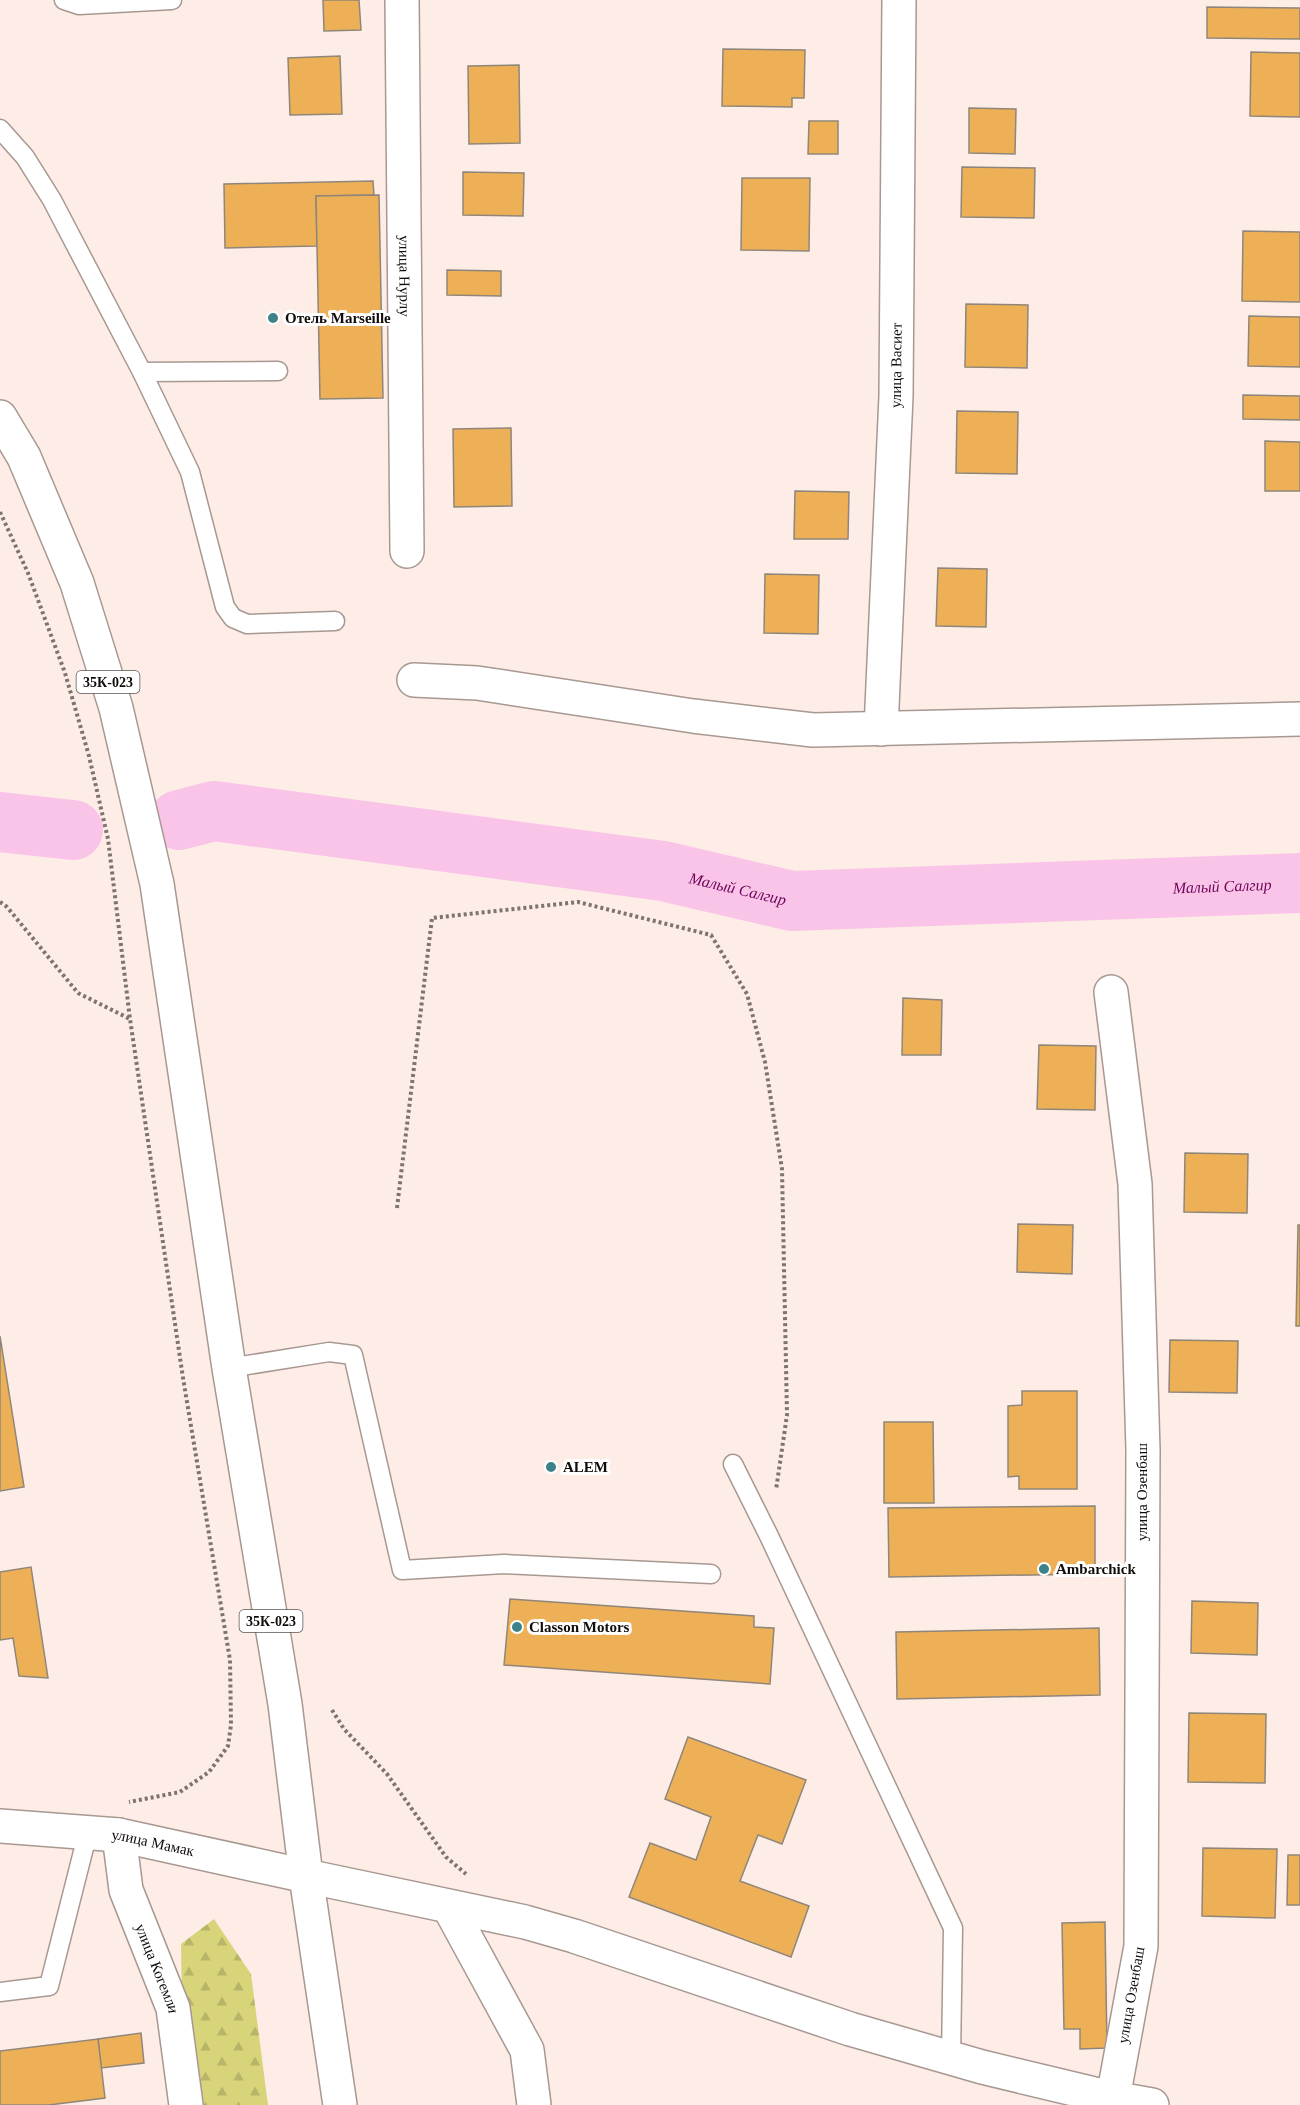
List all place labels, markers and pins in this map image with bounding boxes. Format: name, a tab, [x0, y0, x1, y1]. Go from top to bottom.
place label: Отель Marseille	[285, 310, 391, 326]
marker: Отель Marseille	[266, 311, 280, 325]
place label: ALEM	[563, 1459, 608, 1475]
marker: ALEM	[544, 1460, 558, 1474]
place label: Ambarchick	[1056, 1561, 1136, 1577]
marker: Ambarchick	[1037, 1562, 1051, 1576]
place label: Classon Motors	[529, 1619, 630, 1635]
marker: Classon Motors	[510, 1620, 524, 1634]

